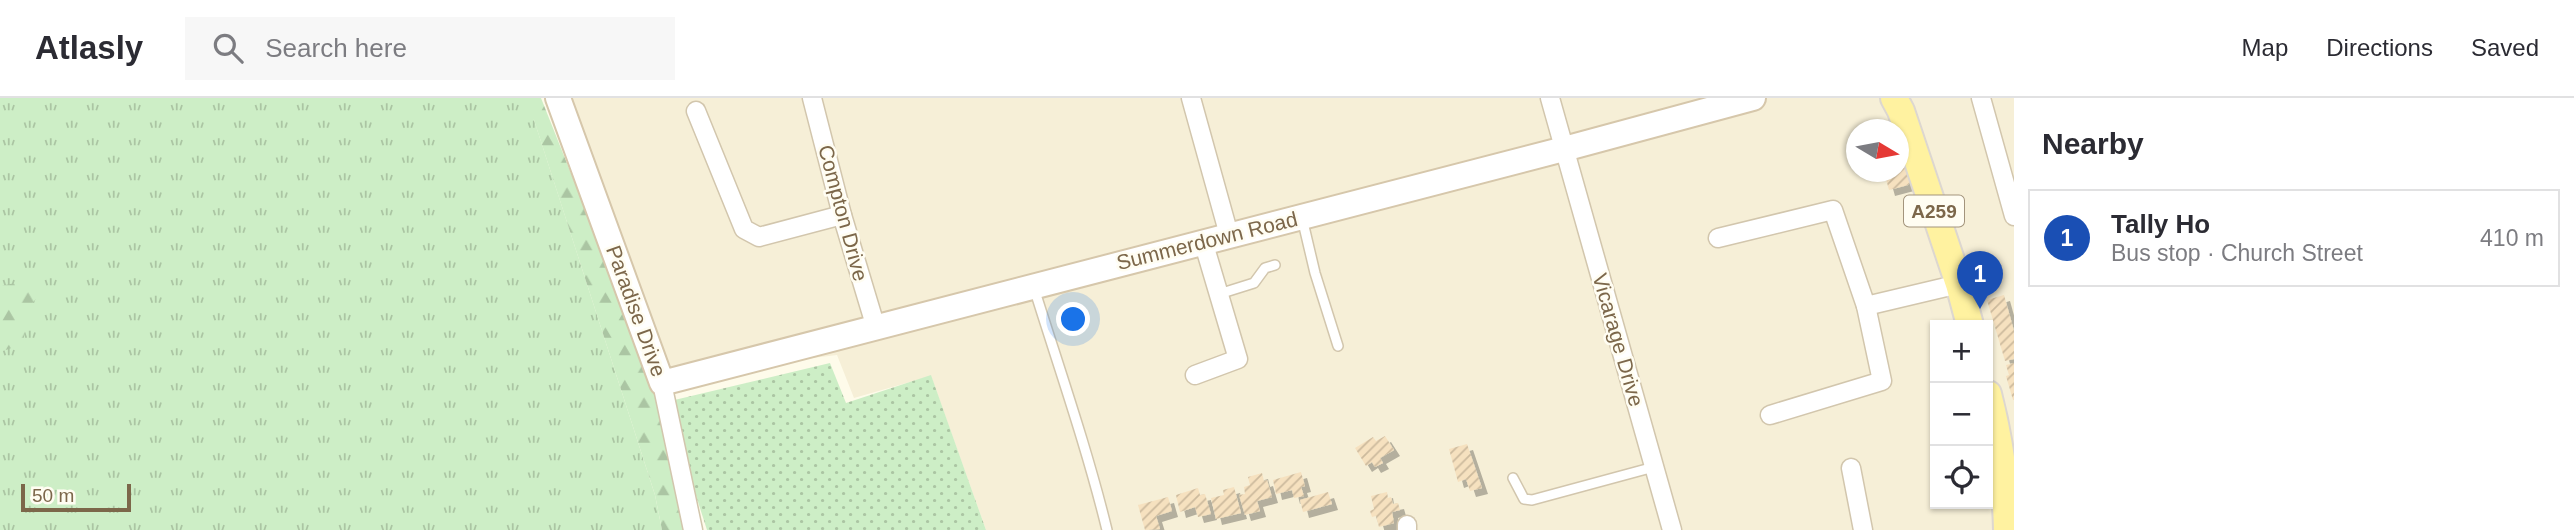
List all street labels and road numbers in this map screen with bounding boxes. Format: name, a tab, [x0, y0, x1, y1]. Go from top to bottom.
street label: Compton Drive	[814, 142, 873, 283]
road number: A259	[1904, 195, 1964, 226]
street label: Summerdown Road	[1114, 207, 1300, 274]
street label: Paradise Drive	[602, 242, 671, 379]
street label: Vicarage Drive	[1588, 271, 1648, 409]

